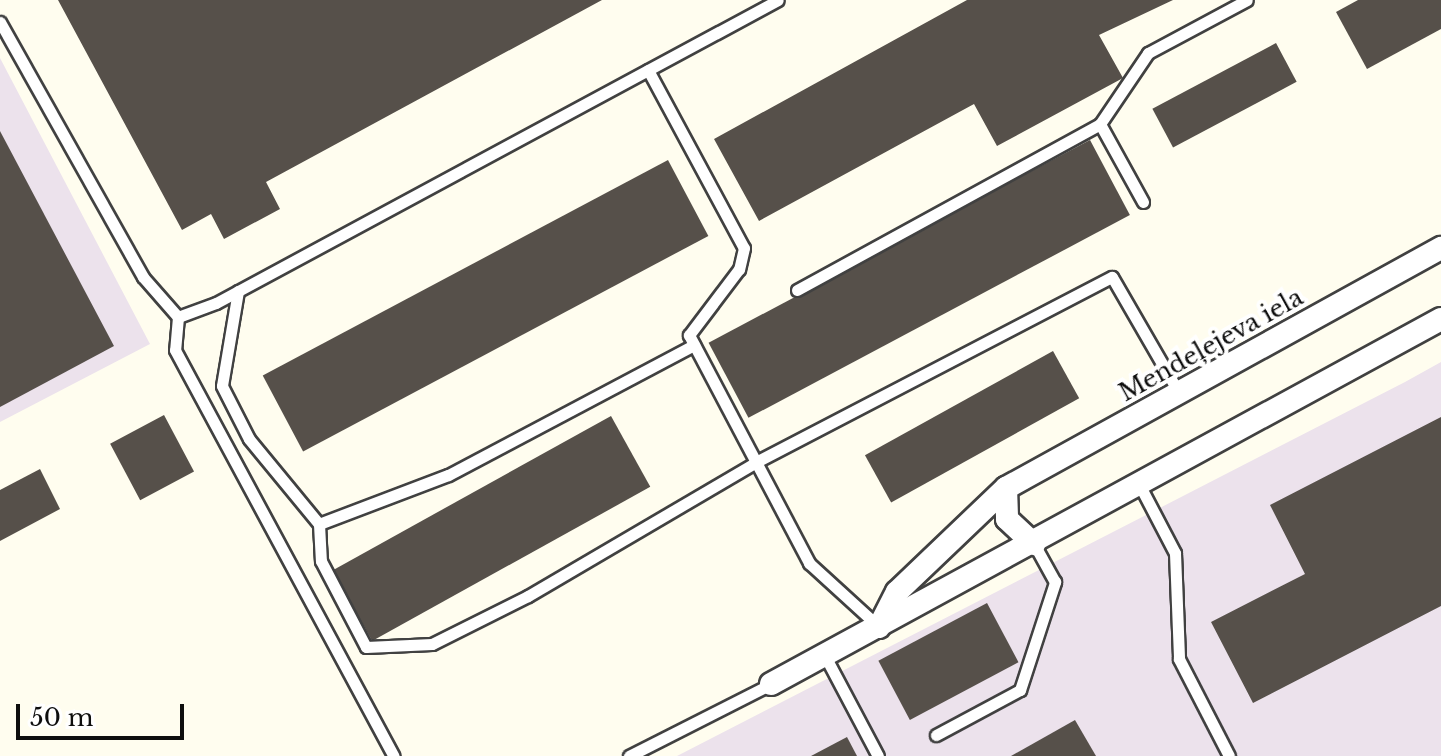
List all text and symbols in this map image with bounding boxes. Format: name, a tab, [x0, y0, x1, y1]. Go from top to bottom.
street label: Mendeļejeva iela	[1114, 283, 1308, 407]
scale bar	[20, 688, 188, 738]
text: 50 m	[30, 703, 93, 732]

